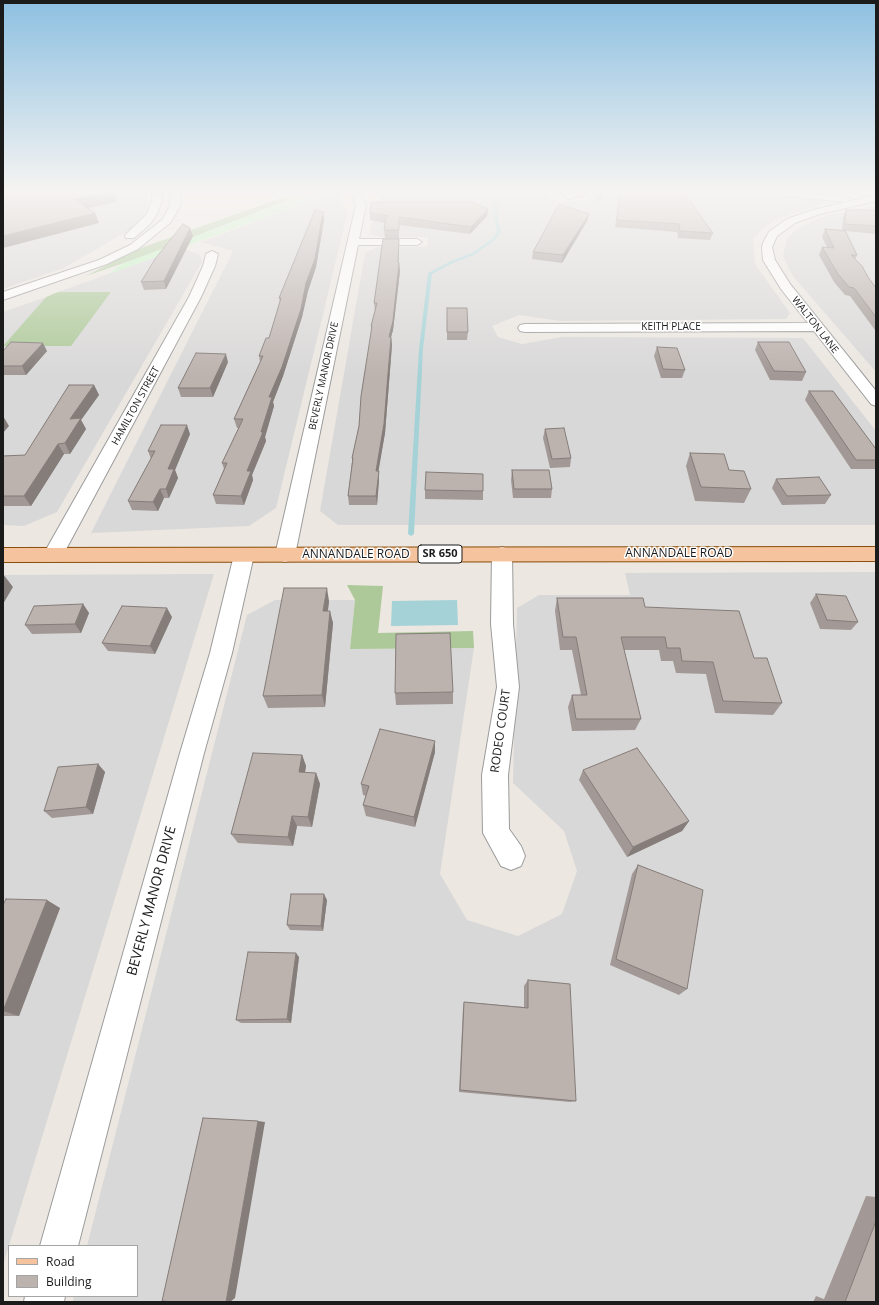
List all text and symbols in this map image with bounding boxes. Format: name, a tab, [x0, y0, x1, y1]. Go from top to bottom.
street label: WALTON LANE	[789, 294, 841, 356]
street label: BEVERLY MANOR DRIVE	[307, 321, 341, 431]
street label: KEITH PLACE	[641, 321, 701, 333]
street label: HAMILTON STREET	[109, 365, 163, 447]
road number: SR 650	[418, 545, 462, 563]
street label: ANNANDALE ROAD	[625, 547, 733, 561]
street label: ANNANDALE ROAD	[302, 548, 410, 562]
street label: RODEO COURT	[488, 688, 514, 774]
street label: BEVERLY MANOR DRIVE	[124, 824, 180, 978]
legend	[8, 1245, 138, 1297]
text: Road	[46, 1253, 75, 1270]
text: Building	[46, 1273, 91, 1290]

